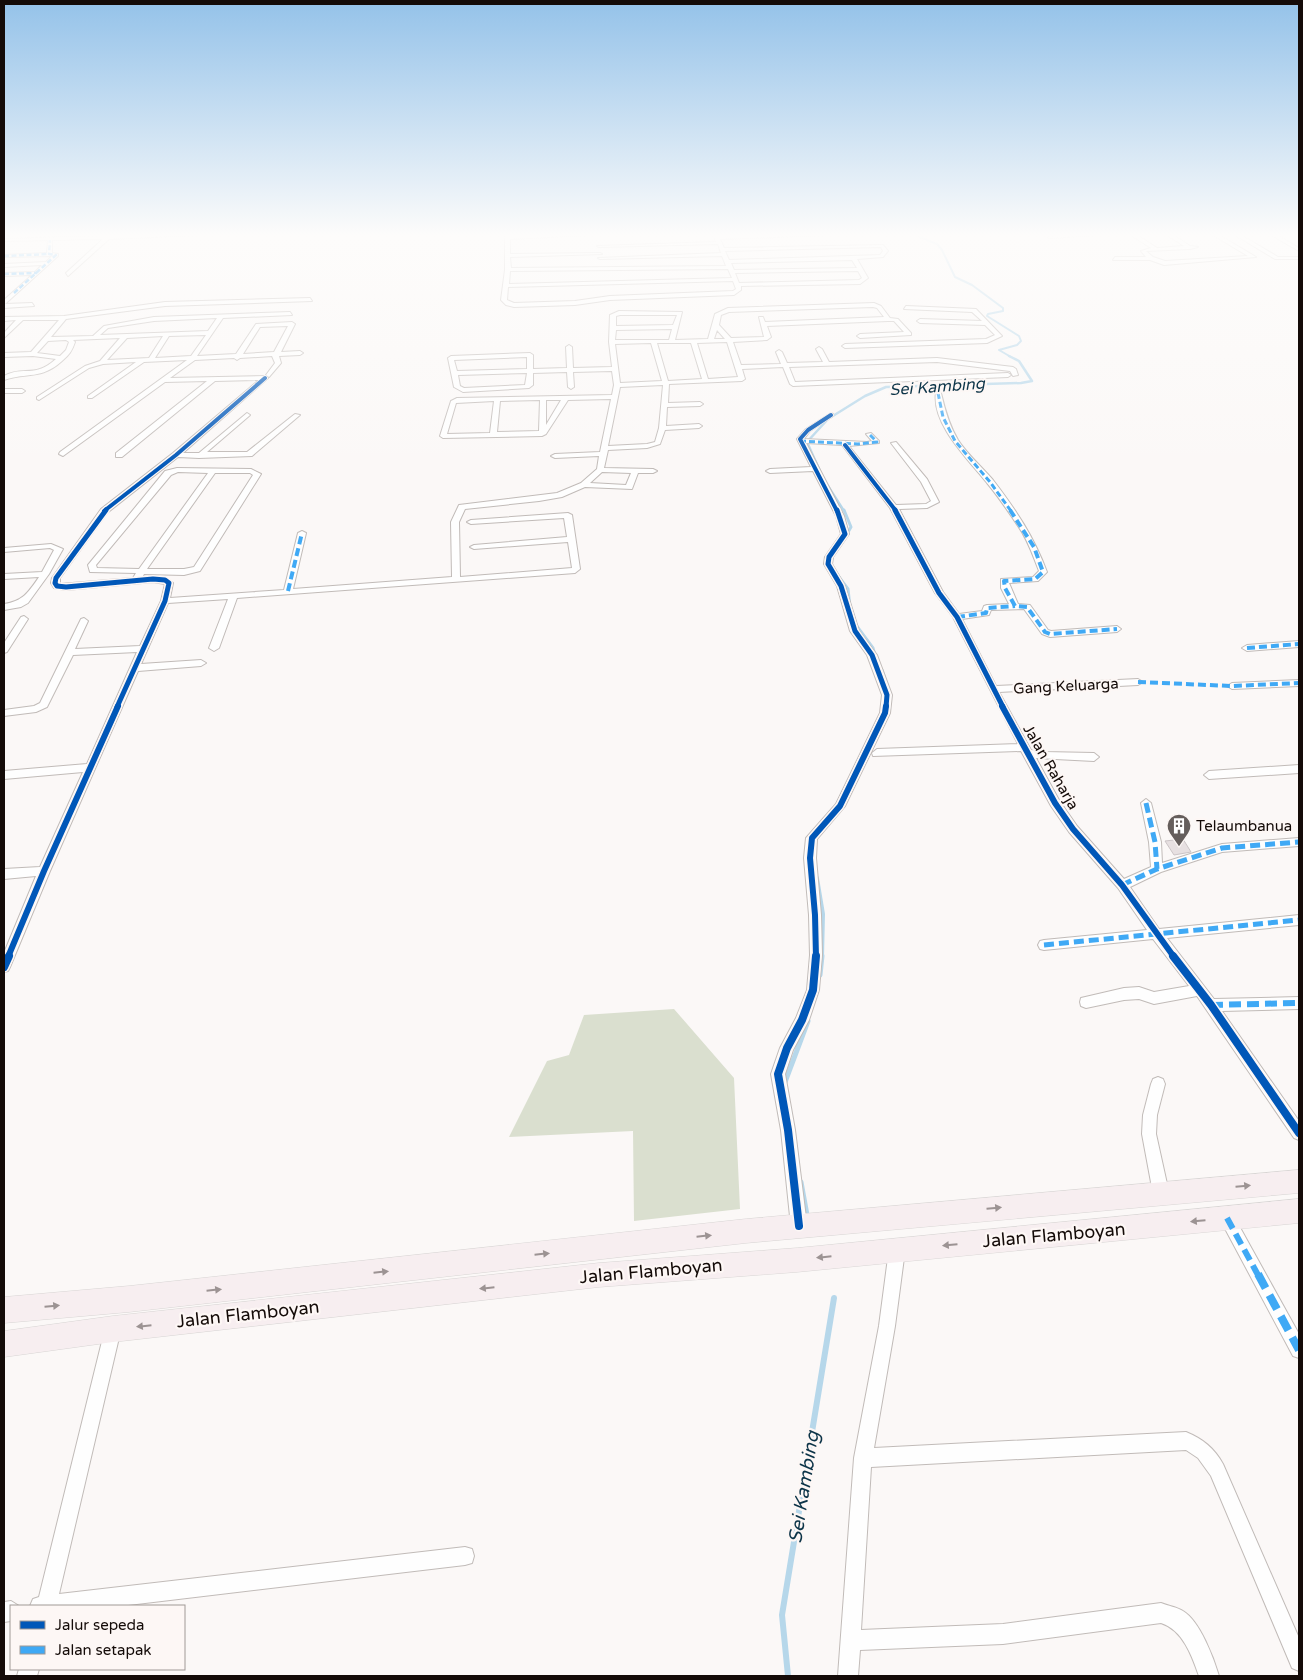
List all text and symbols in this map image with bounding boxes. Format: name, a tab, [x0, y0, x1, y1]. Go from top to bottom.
water label: Sei Kambing	[889, 374, 986, 400]
street label: Gang Keluarga	[1013, 674, 1119, 698]
street label: Jalan Raharja	[1019, 721, 1083, 813]
building icon: Telaumbanua	[1166, 813, 1192, 847]
place label: Telaumbanua	[1196, 817, 1292, 835]
one-way arrow	[1235, 1182, 1251, 1190]
one-way arrow	[986, 1204, 1002, 1212]
one-way arrow	[1190, 1217, 1206, 1225]
street label: Jalan Flamboyan	[982, 1218, 1126, 1252]
one-way arrow	[696, 1232, 712, 1240]
one-way arrow	[941, 1241, 957, 1249]
one-way arrow	[535, 1250, 551, 1258]
one-way arrow	[816, 1253, 832, 1261]
street label: Jalan Flamboyan	[579, 1254, 723, 1288]
one-way arrow	[373, 1268, 389, 1276]
one-way arrow	[479, 1284, 495, 1292]
one-way arrow	[206, 1286, 222, 1294]
street label: Jalan Flamboyan	[175, 1296, 321, 1332]
one-way arrow	[45, 1301, 61, 1309]
one-way arrow	[136, 1322, 152, 1330]
water label: Sei Kambing	[784, 1429, 824, 1545]
legend	[10, 1605, 185, 1670]
text: Jalur sepeda	[55, 1616, 144, 1634]
text: Jalan setapak	[55, 1641, 152, 1659]

